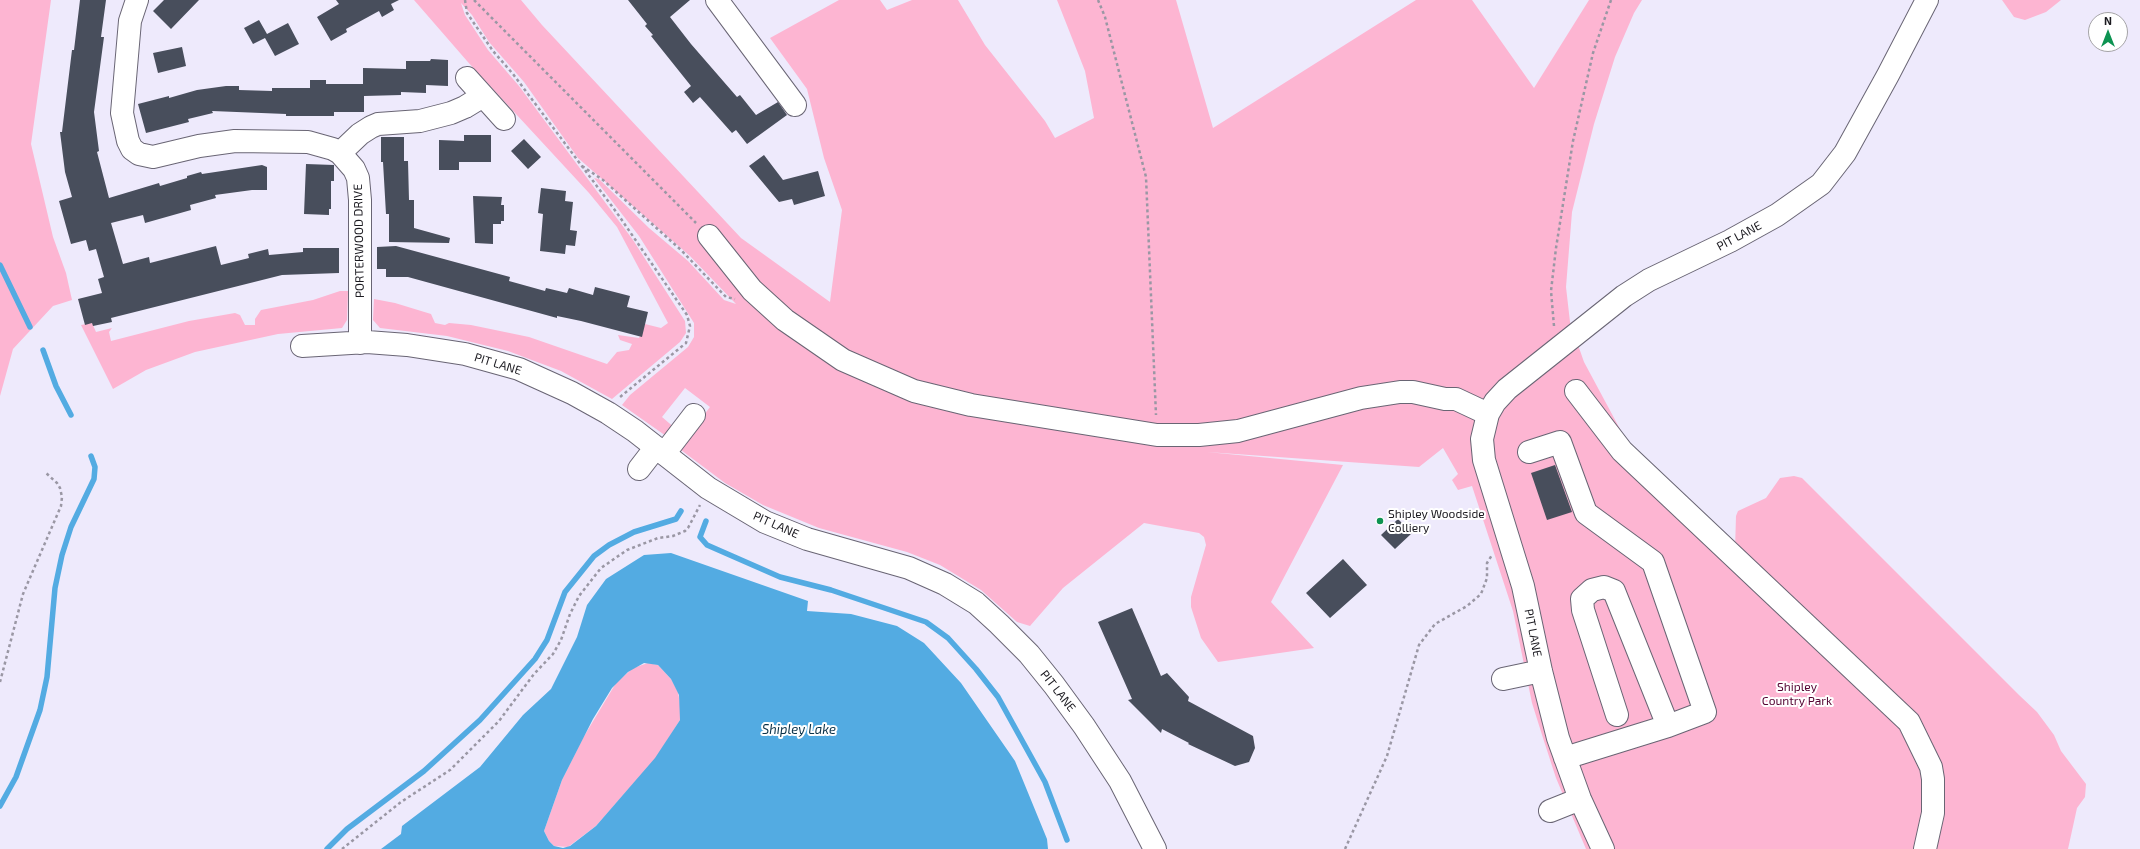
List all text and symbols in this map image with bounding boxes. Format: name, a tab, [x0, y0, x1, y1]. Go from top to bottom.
north arrow	[2088, 12, 2128, 52]
text: N	[2104, 14, 2112, 27]
street label: PORTERWOOD DRIVE	[351, 184, 367, 298]
street label: PIT LANE	[1714, 218, 1764, 254]
street label: PIT LANE	[473, 350, 523, 378]
place label: Shipley Woodside Colliery	[1388, 507, 1485, 535]
street label: PIT LANE	[751, 509, 801, 541]
marker: Shipley Woodside Colliery	[1375, 516, 1385, 526]
street label: PIT LANE	[1521, 608, 1545, 658]
street label: PIT LANE	[1037, 667, 1079, 715]
park label: Shipley Country Park	[1762, 680, 1832, 708]
water label: Shipley Lake	[762, 722, 836, 738]

